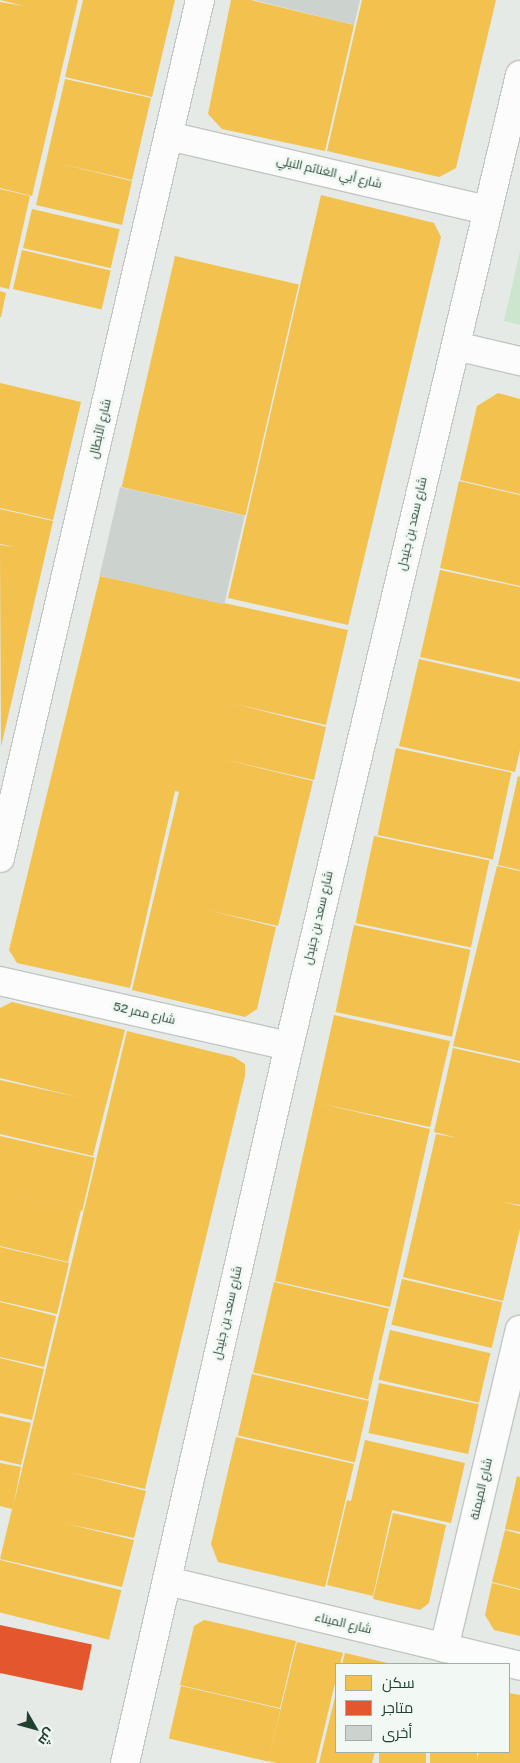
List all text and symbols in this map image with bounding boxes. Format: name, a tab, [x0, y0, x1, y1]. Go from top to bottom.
street label: شارع أبي الغنائم النيلي	[275, 154, 383, 192]
street label: شارع الأبطال	[87, 398, 115, 460]
street label: شارع سعد بن جنيدل	[395, 476, 431, 572]
street label: شارع سعد بن جنيدل	[301, 870, 337, 966]
street label: شارع ممر 52	[112, 1000, 176, 1028]
street label: شارع سعد بن جنيدل	[210, 1265, 246, 1361]
street label: شارع الميمنة	[468, 1457, 496, 1521]
street label: شارع الميناء	[313, 1610, 373, 1638]
legend	[335, 1663, 510, 1753]
text: سكن	[382, 1674, 415, 1691]
text: متاجر	[382, 1699, 413, 1716]
north arrow	[10, 1703, 60, 1753]
text: أخرى	[382, 1724, 412, 1741]
text: ش	[35, 1725, 59, 1749]

